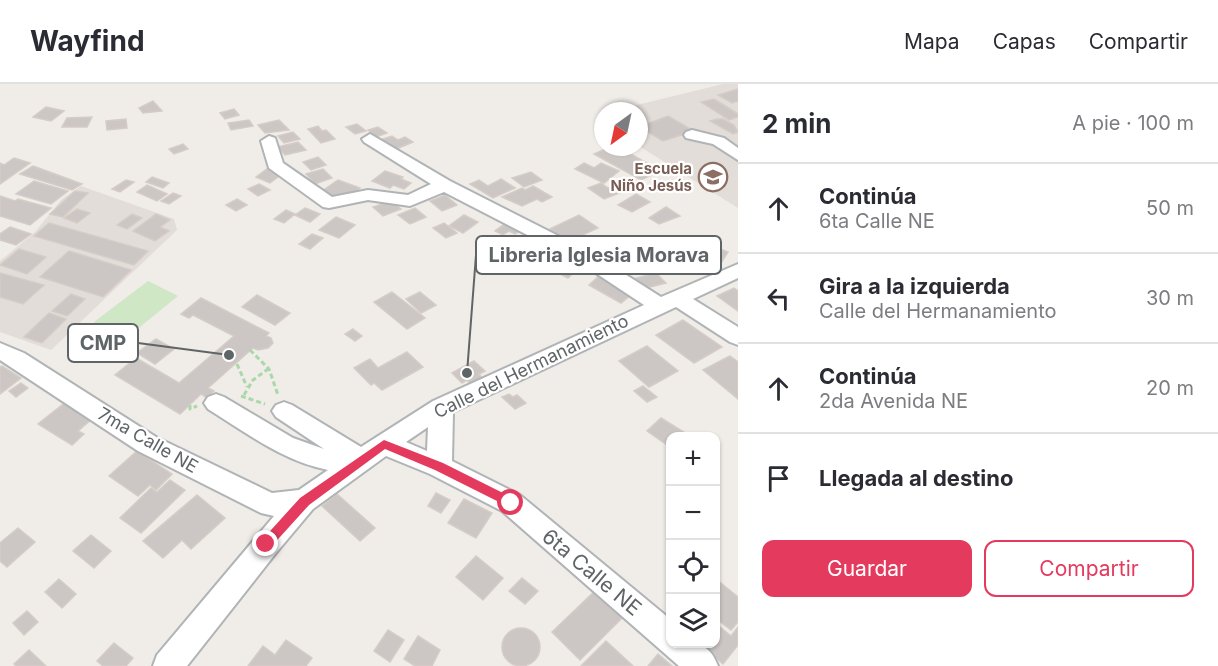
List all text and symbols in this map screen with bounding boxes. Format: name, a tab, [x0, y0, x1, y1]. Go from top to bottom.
text: Wayfind	[30, 24, 145, 58]
text: Mapa	[904, 29, 960, 54]
text: Capas	[993, 29, 1056, 54]
text: Compartir	[1089, 29, 1188, 54]
north arrow	[594, 102, 648, 156]
text: 2 min	[762, 108, 832, 139]
text: A pie · 100 m	[1072, 111, 1194, 135]
place label: Escuela Niño Jesús	[611, 159, 692, 195]
school or university icon: Escuela Niño Jesús	[697, 161, 729, 193]
text: Continúa	[819, 183, 917, 209]
icon: ahead	[762, 192, 795, 225]
text: 50 m	[1146, 196, 1194, 220]
text: 6ta Calle NE	[819, 209, 935, 233]
callout: Libreria Iglesia Morava	[476, 236, 721, 274]
text: Libreria Iglesia Morava	[489, 243, 709, 267]
text: Gira a la izquierda	[819, 273, 1010, 299]
icon: left	[762, 282, 795, 315]
text: 30 m	[1146, 286, 1194, 310]
text: Calle del Hermanamiento	[819, 299, 1057, 323]
street label: Calle del Hermanamiento	[430, 310, 632, 422]
callout: CMP	[68, 324, 138, 362]
text: CMP	[80, 331, 126, 355]
text: Continúa	[819, 363, 917, 389]
icon: ahead	[762, 372, 795, 405]
text: 20 m	[1146, 376, 1194, 400]
text: 2da Avenida NE	[819, 389, 968, 413]
street label: 7ma Calle NE	[94, 403, 202, 477]
map controls	[666, 432, 720, 648]
button: +	[666, 432, 720, 486]
icon: arrive	[762, 462, 795, 495]
text: Llegada al destino	[819, 465, 1013, 491]
button: −	[666, 486, 720, 540]
route start	[497, 489, 523, 515]
street label: 6ta Calle NE	[537, 523, 647, 621]
route end	[252, 530, 278, 556]
button: locate	[666, 540, 720, 594]
button: Guardar	[762, 540, 972, 597]
button: Compartir	[984, 540, 1194, 597]
button: layers	[666, 594, 720, 648]

